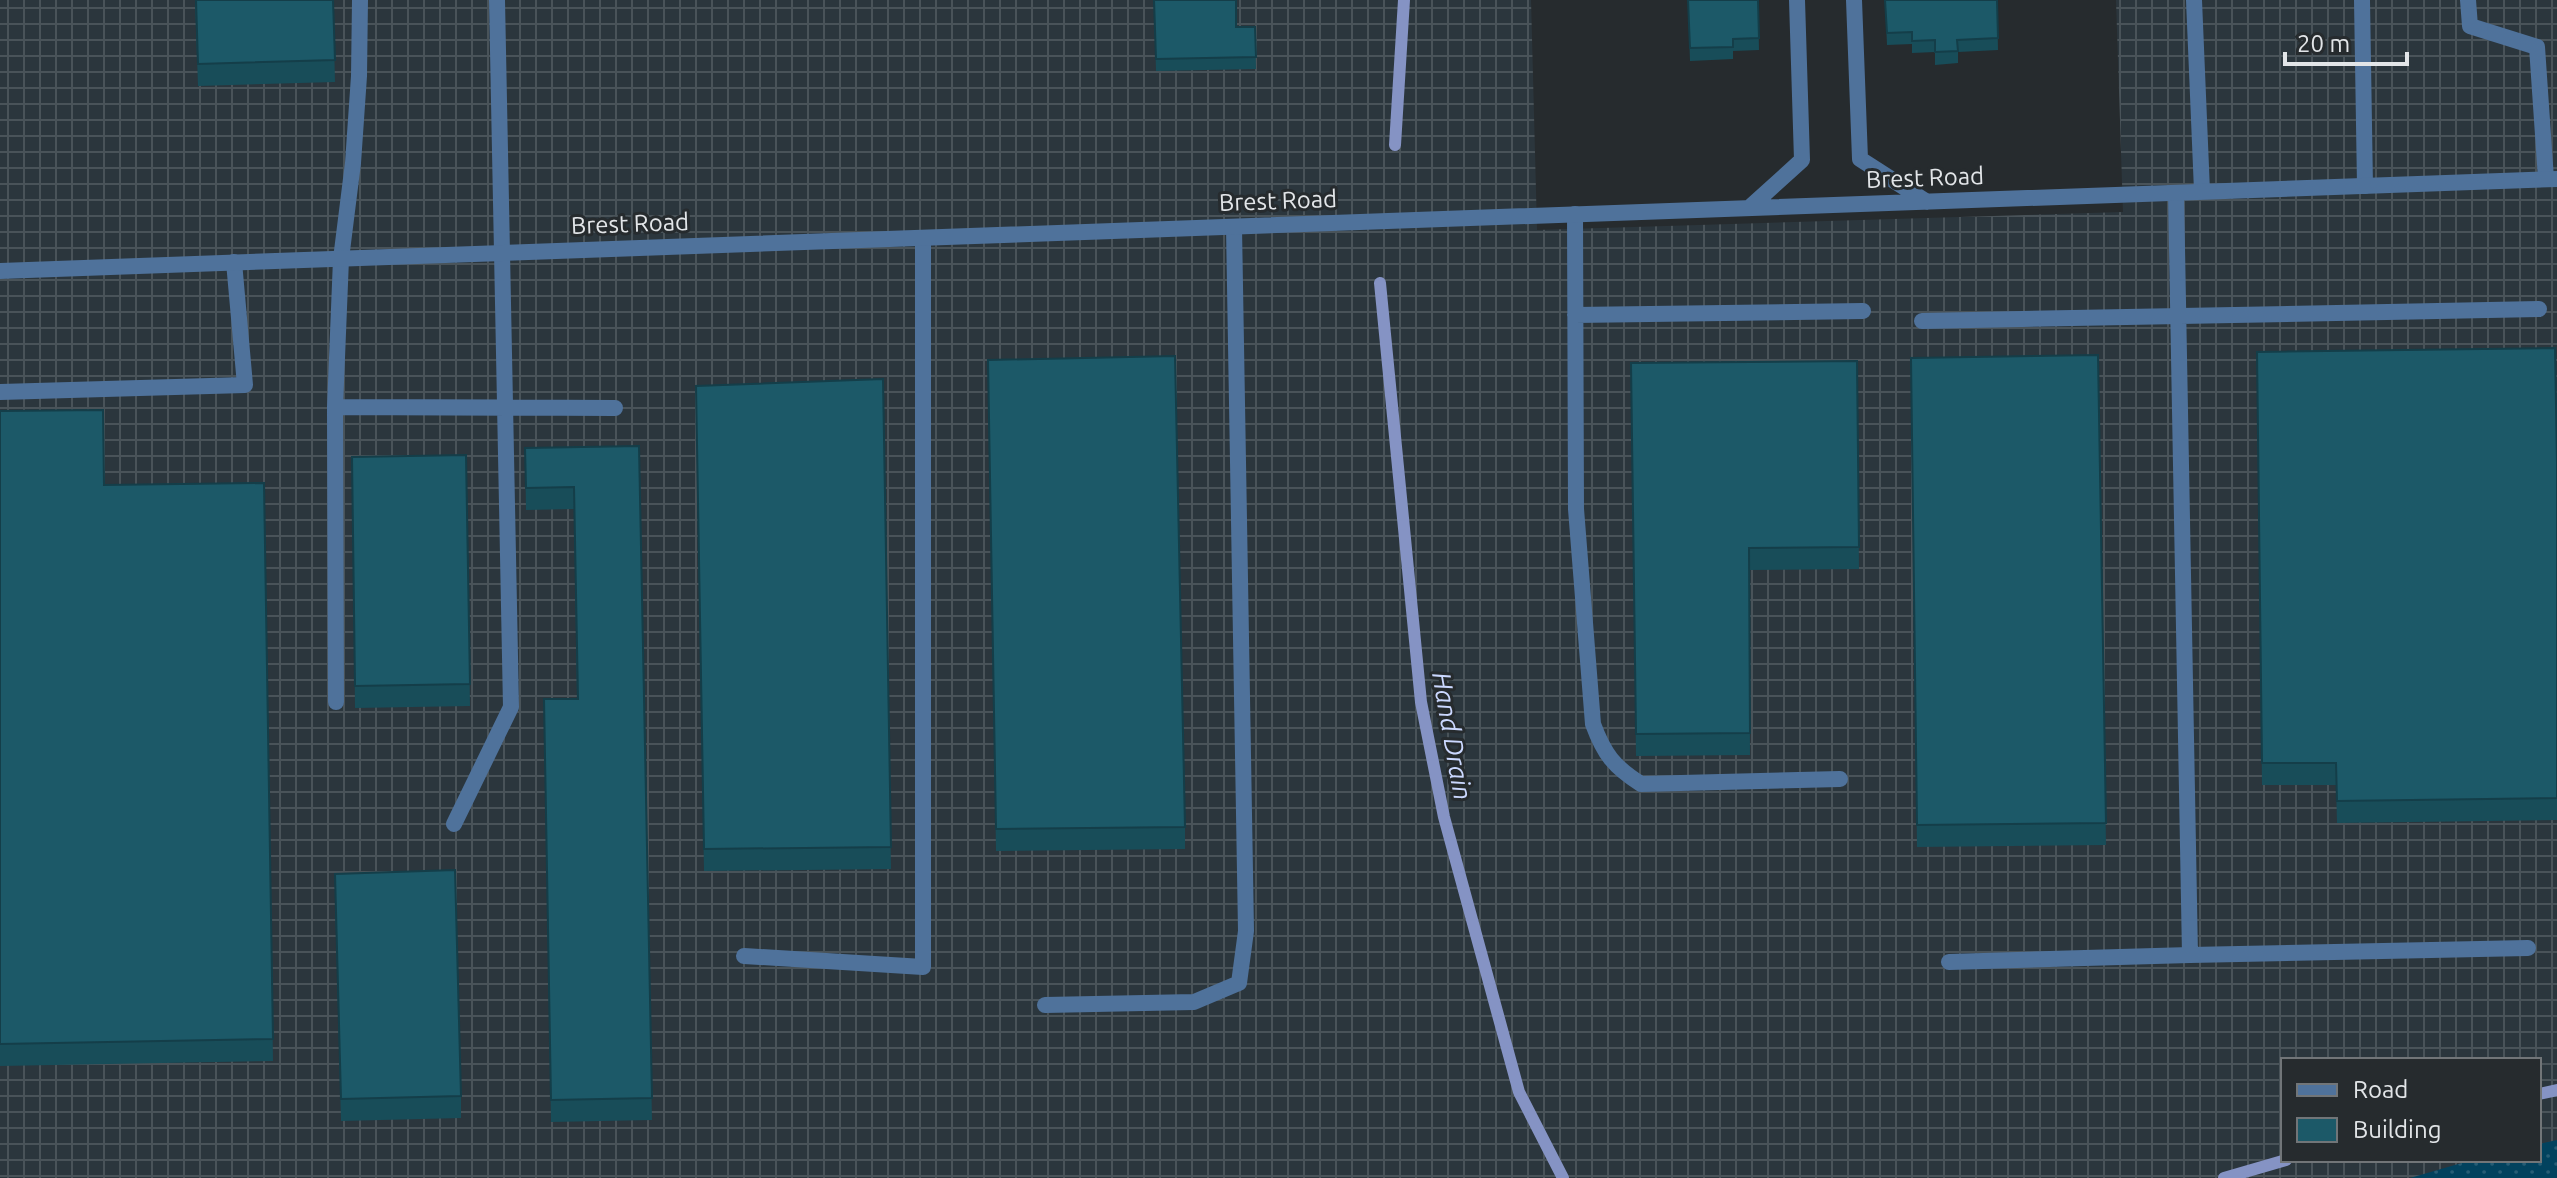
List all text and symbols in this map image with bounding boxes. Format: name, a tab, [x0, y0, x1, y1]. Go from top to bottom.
scale bar	[2285, 16, 2407, 66]
text: 20 m	[2297, 30, 2350, 57]
street label: Brest Road	[1865, 162, 1985, 193]
street label: Brest Road	[1218, 185, 1338, 216]
street label: Brest Road	[570, 208, 690, 239]
water label: Hand Drain	[1427, 670, 1478, 802]
legend	[2281, 1058, 2541, 1162]
text: Road	[2353, 1076, 2408, 1103]
text: Building	[2353, 1116, 2441, 1143]

